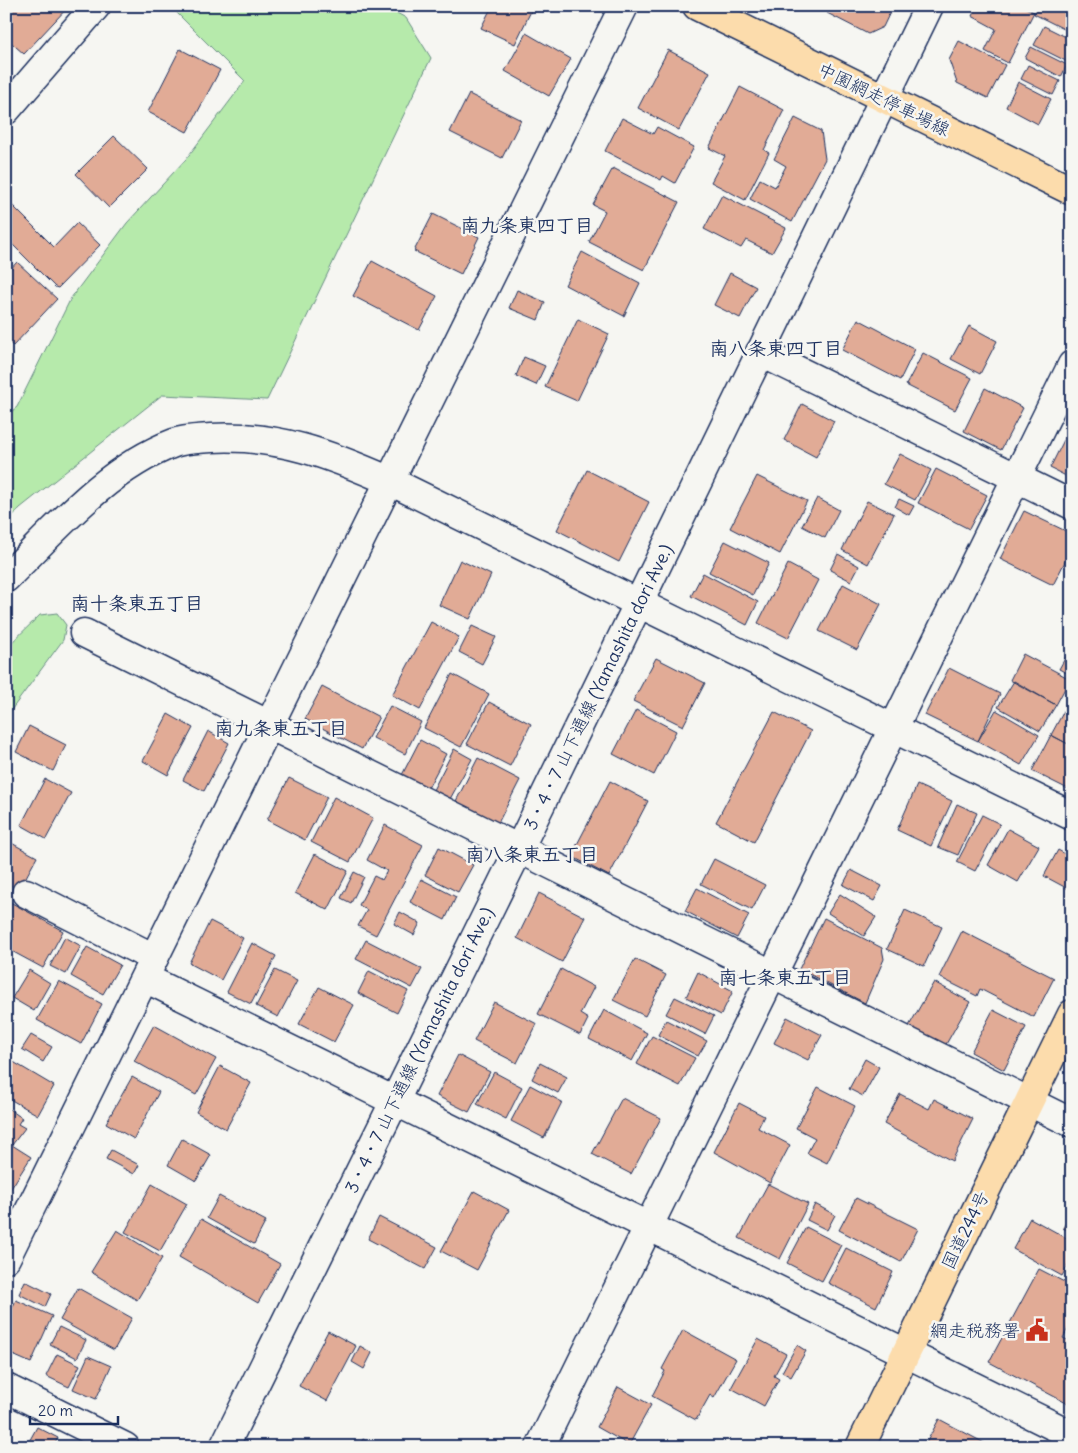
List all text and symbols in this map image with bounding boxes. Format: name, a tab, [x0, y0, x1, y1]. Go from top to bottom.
street label: 中園網走停車場線	[814, 57, 954, 141]
district label: 南九条東四丁目	[460, 213, 594, 237]
district label: 南八条東四丁目	[709, 336, 843, 360]
street label: 3・4・7 山下通線 (Yamashita dori Ave.)	[519, 540, 677, 834]
district label: 南十条東五丁目	[70, 591, 204, 615]
district label: 南九条東五丁目	[214, 716, 348, 740]
district label: 南八条東五丁目	[465, 842, 599, 866]
street label: 3・4・7 山下通線 (Yamashita dori Ave.)	[340, 903, 498, 1197]
district label: 南七条東五丁目	[718, 965, 852, 989]
street label: 国道244号	[936, 1187, 994, 1273]
public building icon: 網走税務署	[1024, 1317, 1050, 1343]
place label: 網走税務署	[930, 1319, 1020, 1342]
scale bar	[30, 1393, 118, 1425]
text: 20 m	[38, 1401, 73, 1420]

